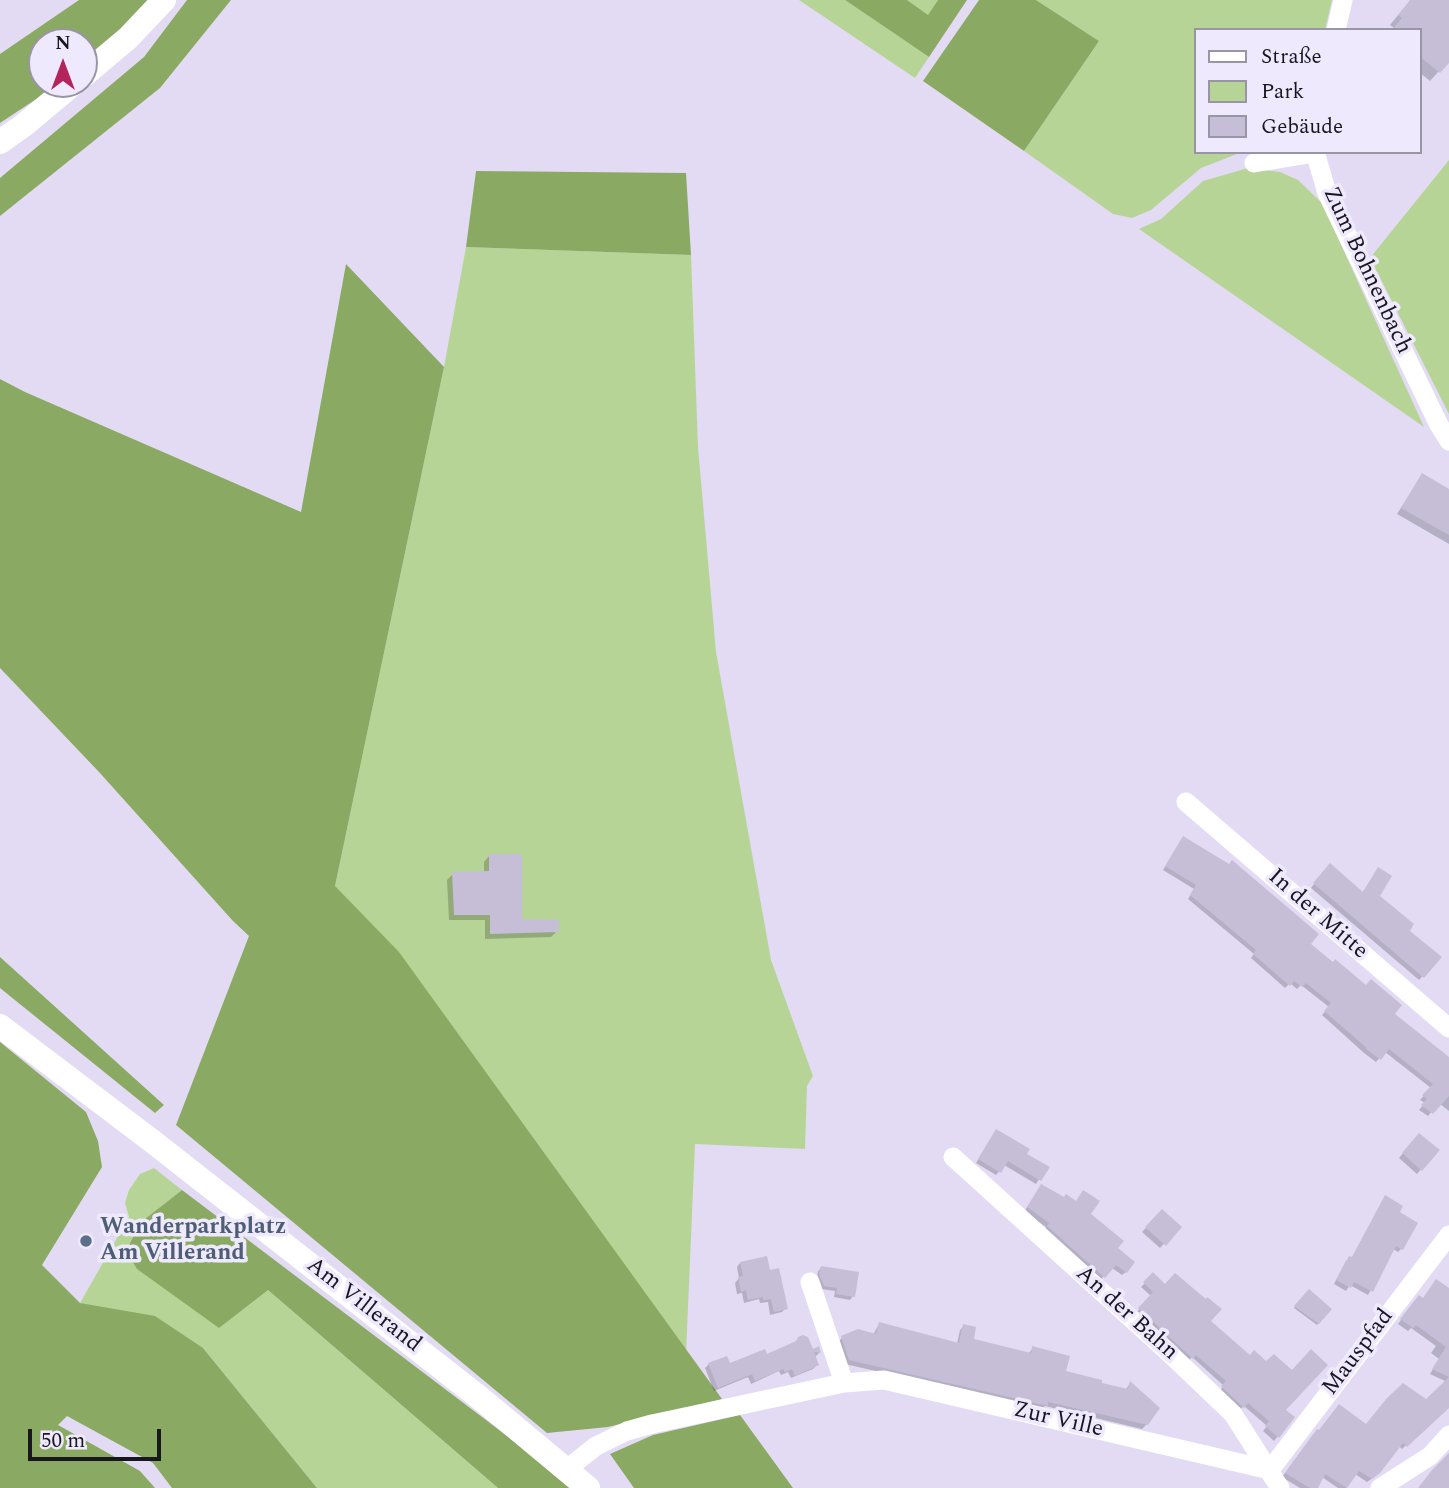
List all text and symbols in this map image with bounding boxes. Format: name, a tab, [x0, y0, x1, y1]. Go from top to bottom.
north arrow	[28, 28, 98, 98]
legend	[1194, 28, 1421, 154]
text: N	[55, 29, 71, 58]
text: Straße	[1261, 41, 1322, 73]
text: Park	[1261, 76, 1304, 108]
text: Gebäude	[1261, 111, 1343, 143]
street label: Zum Bohnenbach	[1315, 183, 1417, 359]
street label: In der Mitte	[1261, 864, 1373, 966]
place label: Wanderparkplatz Am Villerand	[100, 1214, 286, 1268]
marker: Wanderparkplatz Am Villerand	[78, 1233, 94, 1249]
street label: Am Villerand	[300, 1252, 426, 1360]
street label: An der Bahn	[1069, 1261, 1183, 1367]
street label: Mauspfad	[1318, 1304, 1400, 1402]
street label: Zur Ville	[1010, 1397, 1106, 1445]
scale bar	[32, 1414, 164, 1458]
text: 50 m	[41, 1425, 85, 1457]

